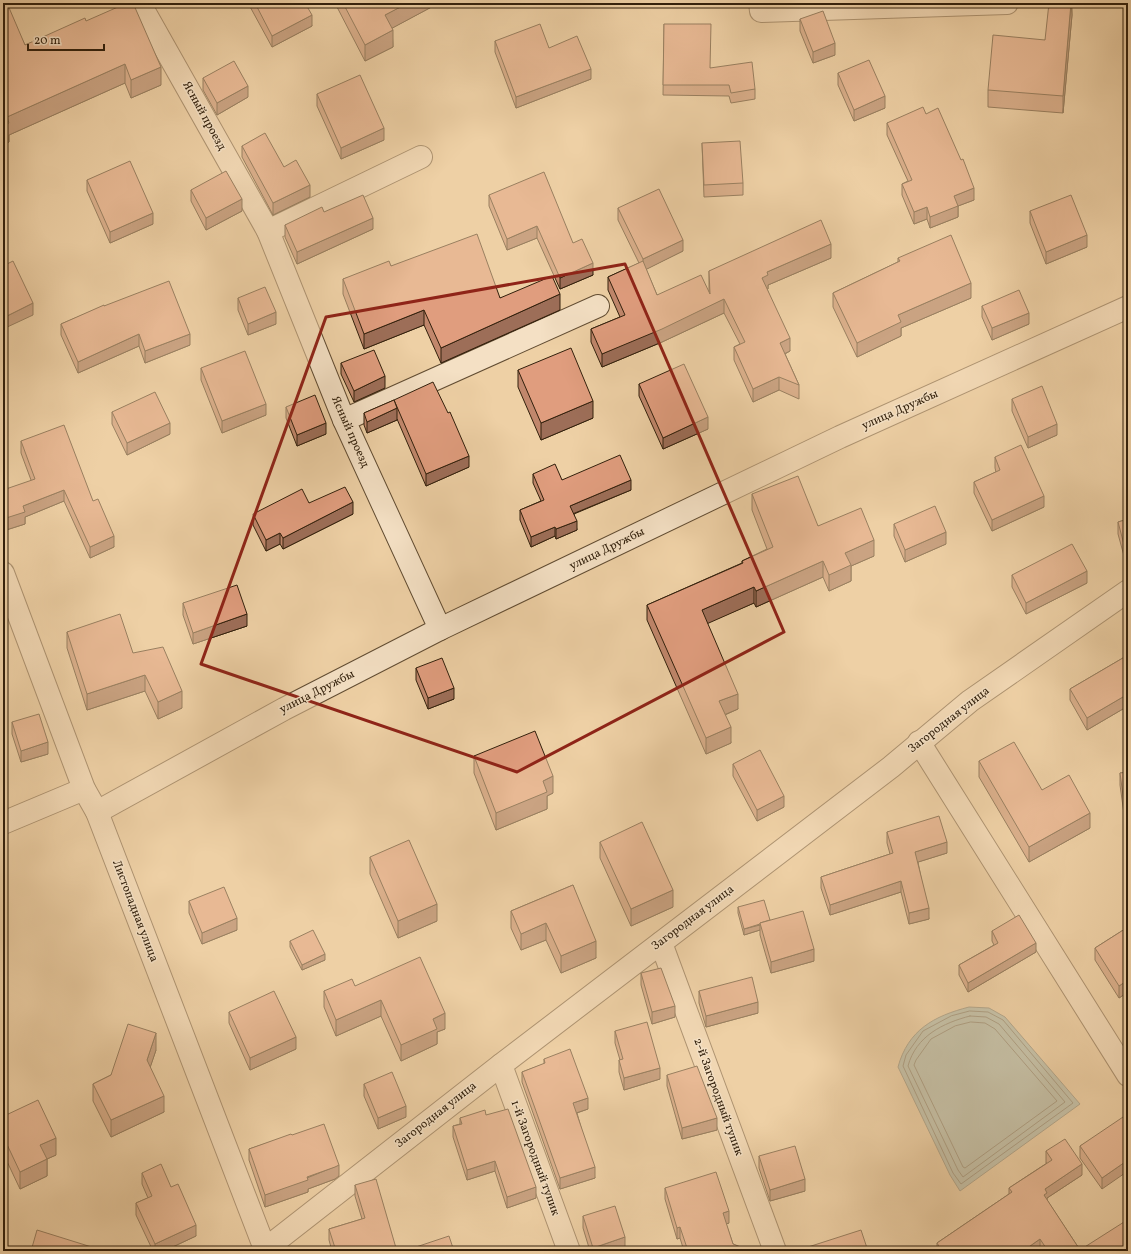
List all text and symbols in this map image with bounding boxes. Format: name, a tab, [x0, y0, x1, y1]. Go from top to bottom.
scale bar	[28, 26, 104, 52]
text: 20 m	[34, 33, 61, 49]
street label: Ясный проезд	[178, 79, 230, 154]
street label: улица Дружбы	[859, 386, 941, 434]
street label: Ясный проезд	[327, 394, 373, 470]
street label: улица Дружбы	[567, 524, 648, 574]
street label: улица Дружбы	[277, 666, 358, 718]
street label: Загородная улица	[905, 683, 993, 757]
street label: Листопадная улица	[108, 858, 162, 964]
street label: Загородная улица	[649, 882, 738, 954]
street label: 2-й Загородный тупик	[689, 1036, 747, 1159]
street label: Загородная улица	[392, 1078, 480, 1152]
street label: 1-й Загородный тупик	[507, 1098, 564, 1219]

